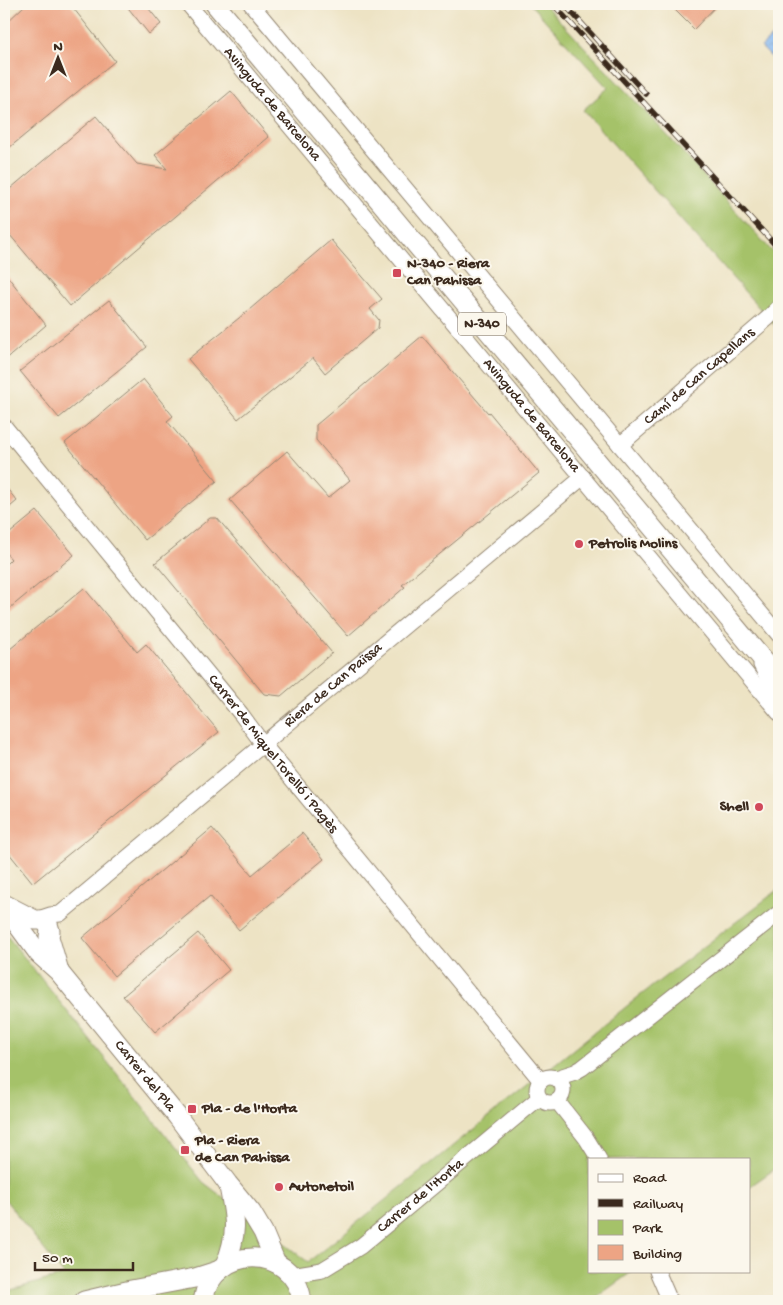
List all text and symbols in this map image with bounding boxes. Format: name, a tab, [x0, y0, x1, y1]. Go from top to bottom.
north arrow	[32, 32, 82, 82]
text: N	[53, 39, 63, 56]
street label: Avinguda de Barcelona	[219, 44, 325, 166]
place label: N-340 - Riera Can Pahissa	[406, 255, 490, 290]
marker: N-340 - Riera Can Pahissa	[391, 267, 403, 279]
road number: N-340	[458, 312, 506, 336]
street label: Camí de Can Capellans	[641, 324, 759, 429]
street label: Avinguda de Barcelona	[478, 355, 584, 477]
place label: Petrolis Molins	[588, 535, 679, 553]
marker: Petrolis Molins	[573, 538, 585, 550]
street label: Riera de Can Païssa	[281, 639, 387, 732]
street label: Carrer de Miquel Torelló i Pagès	[204, 671, 342, 837]
place label: Shell	[720, 798, 750, 816]
marker: Shell	[753, 801, 765, 813]
street label: Carrer del Pla	[110, 1037, 179, 1116]
place label: Pla - de l'Horta	[201, 1100, 298, 1118]
marker: Pla - de l'Horta	[186, 1103, 198, 1115]
place label: Pla - Riera de Can Pahissa	[194, 1132, 290, 1167]
marker: Pla - Riera de Can Pahissa	[179, 1144, 191, 1156]
street label: Carrer de l'Horta	[374, 1155, 468, 1237]
legend	[588, 1158, 750, 1272]
text: Road	[633, 1170, 667, 1188]
place label: Autonetoil	[288, 1178, 355, 1196]
marker: Autonetoil	[273, 1181, 285, 1193]
text: Railway	[633, 1196, 684, 1214]
text: Park	[632, 1220, 663, 1238]
scale bar	[35, 1240, 132, 1272]
text: Building	[632, 1246, 682, 1264]
text: 50 m	[42, 1250, 73, 1268]

